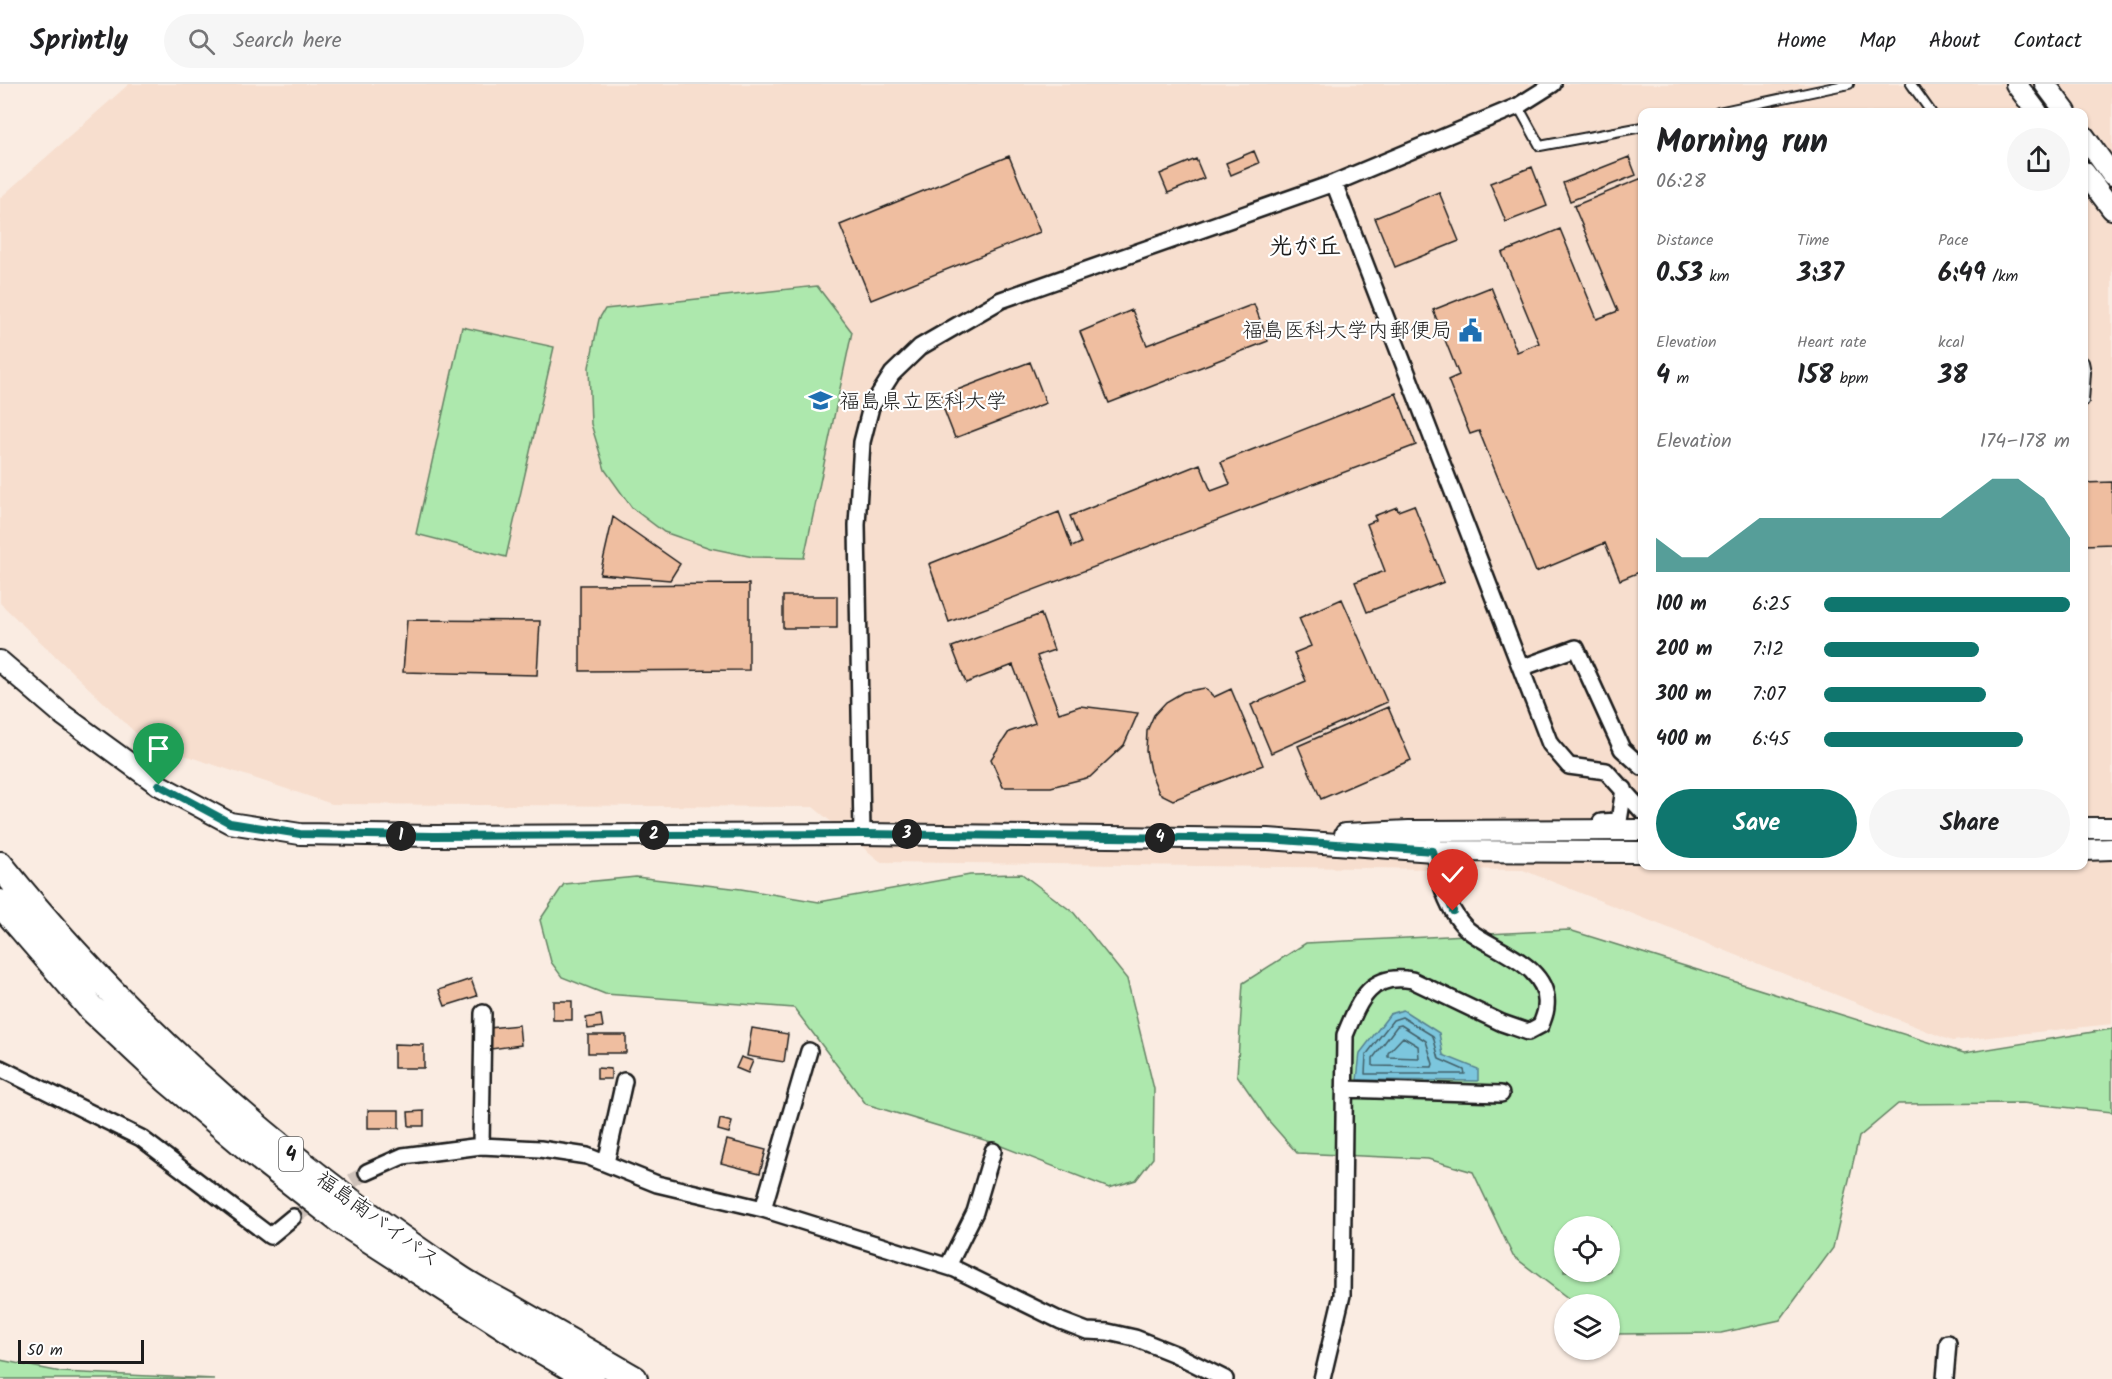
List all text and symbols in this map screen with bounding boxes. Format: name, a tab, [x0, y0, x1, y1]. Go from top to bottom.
search box	[164, 14, 584, 68]
text: Sprintly	[30, 19, 128, 64]
text: Search here	[233, 24, 342, 59]
icon: search	[185, 25, 218, 58]
text: Home	[1777, 25, 1826, 58]
text: Map	[1859, 25, 1896, 58]
text: About	[1929, 25, 1980, 58]
text: Contact	[2013, 25, 2082, 58]
text: Morning run	[1656, 117, 1828, 170]
button: share	[2007, 128, 2070, 191]
text: 06:28	[1656, 166, 1706, 198]
district label: 光が丘	[1269, 228, 1341, 267]
text: Distance	[1656, 228, 1714, 253]
text: Time	[1797, 228, 1829, 253]
text: Pace	[1938, 228, 1969, 253]
text: 0.53	[1656, 253, 1703, 295]
text: 3:37	[1797, 253, 1844, 295]
text: 6:49	[1938, 253, 1986, 295]
text: km	[1703, 264, 1730, 289]
text: /km	[1986, 264, 2018, 289]
place label: 福島医科大学内郵便局	[1242, 315, 1452, 348]
public building icon: 福島医科大学内郵便局	[1457, 317, 1483, 343]
text: Elevation	[1656, 330, 1717, 355]
text: Heart rate	[1797, 330, 1867, 355]
text: kcal	[1938, 330, 1964, 355]
text: 4	[1656, 355, 1670, 397]
text: 158	[1797, 355, 1833, 397]
text: 38	[1938, 355, 1968, 397]
text: m	[1670, 366, 1689, 391]
text: bpm	[1833, 366, 1869, 391]
place label: 福島県立医科大学	[839, 386, 1007, 419]
school or university icon: 福島県立医科大学	[808, 388, 834, 414]
text: Elevation	[1656, 426, 1732, 458]
text: 174–178 m	[1980, 426, 2070, 458]
text: 100 m	[1656, 589, 1707, 621]
text: 6:25	[1752, 589, 1790, 621]
text: 200 m	[1656, 634, 1712, 666]
text: 7:12	[1752, 634, 1784, 666]
text: 300 m	[1656, 679, 1712, 711]
text: 7:07	[1752, 679, 1785, 711]
pin	[133, 723, 184, 785]
text: 400 m	[1656, 724, 1712, 756]
text: 6:45	[1752, 724, 1790, 756]
icon: arrive	[142, 732, 175, 765]
button: Save	[1656, 789, 1857, 858]
button: Share	[1869, 789, 2070, 858]
pin: 3	[892, 819, 922, 849]
pin: 2	[639, 820, 669, 850]
pin: 1	[386, 821, 416, 851]
text: 3	[903, 821, 911, 846]
text: 2	[649, 822, 659, 847]
text: 1	[399, 823, 403, 848]
pin: 4	[1145, 823, 1175, 853]
text: 4	[1156, 825, 1164, 850]
pin	[1427, 849, 1478, 911]
icon: check	[1436, 858, 1469, 891]
road number: 4	[279, 1137, 303, 1171]
street label: 福島南バイパス	[308, 1164, 446, 1277]
map controls	[1554, 1216, 1620, 1360]
button: locate	[1554, 1216, 1620, 1282]
button: layers	[1554, 1294, 1620, 1360]
scale bar	[18, 1337, 144, 1364]
text: 50 m	[27, 1338, 63, 1363]

